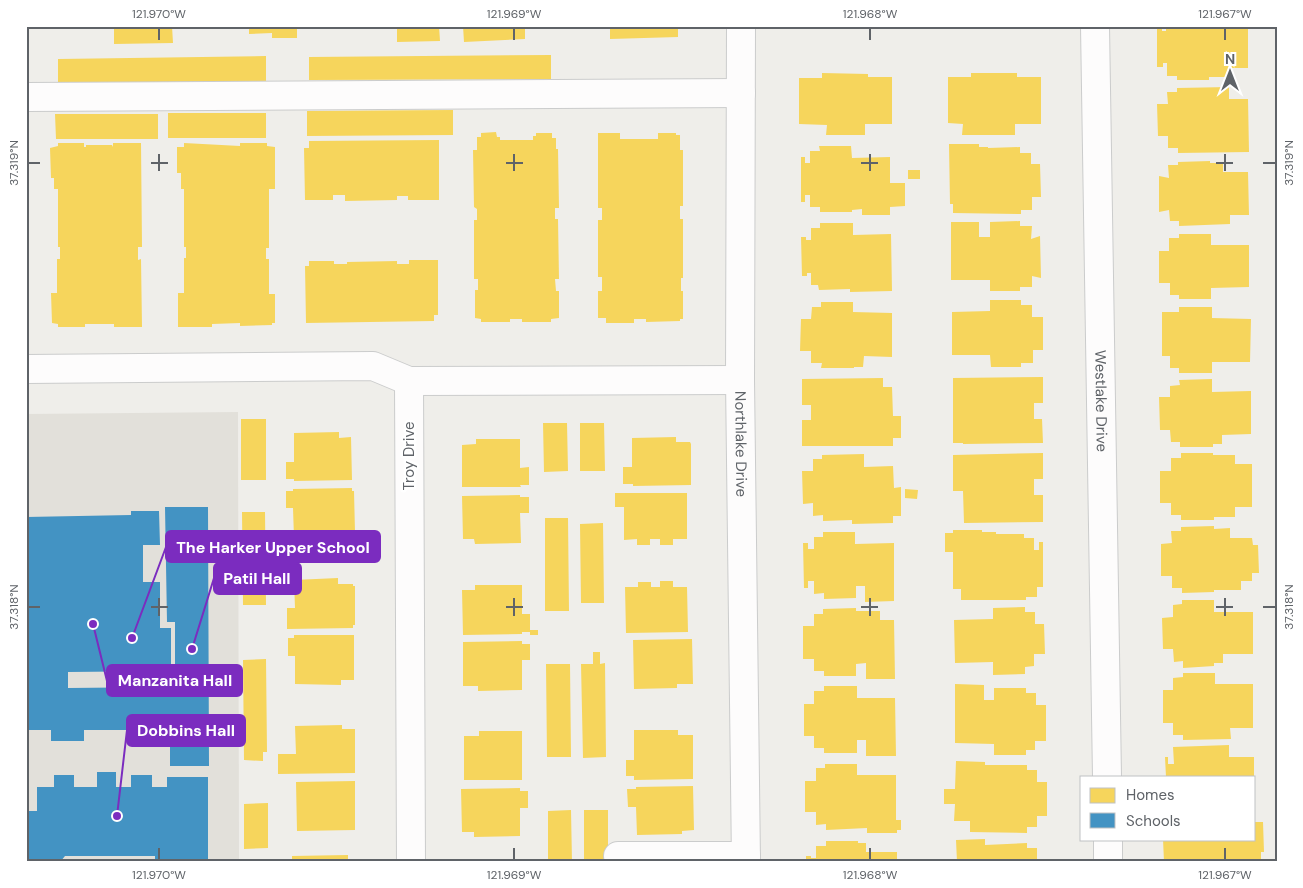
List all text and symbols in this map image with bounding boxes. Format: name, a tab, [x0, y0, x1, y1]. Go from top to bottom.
text: 121.970°W	[132, 6, 186, 22]
text: 121.969°W	[487, 6, 542, 22]
text: 121.968°W	[843, 6, 898, 22]
text: 121.967°W	[1198, 6, 1252, 22]
north arrow	[1206, 48, 1256, 98]
text: N	[1225, 50, 1235, 68]
text: 37.319°N	[6, 140, 22, 186]
text: 37.319°N	[1281, 140, 1297, 186]
street label: Westlake Drive	[1090, 350, 1112, 452]
street label: Northlake Drive	[730, 391, 751, 497]
street label: Troy Drive	[399, 422, 419, 490]
callout: The Harker Upper School	[166, 531, 380, 562]
text: The Harker Upper School	[176, 537, 370, 558]
callout: Patil Hall	[214, 563, 301, 594]
text: Patil Hall	[223, 568, 291, 589]
text: 37.318°N	[6, 584, 22, 630]
text: 37.318°N	[1281, 584, 1297, 630]
callout: Manzanita Hall	[107, 665, 242, 696]
text: Manzanita Hall	[118, 670, 232, 691]
callout: Dobbins Hall	[127, 715, 245, 746]
text: Dobbins Hall	[137, 720, 235, 741]
legend	[1080, 776, 1256, 840]
text: Homes	[1126, 785, 1175, 805]
text: Schools	[1126, 811, 1181, 831]
text: 121.970°W	[132, 867, 186, 883]
text: 121.969°W	[487, 867, 542, 883]
text: 121.968°W	[843, 867, 898, 883]
text: 121.967°W	[1198, 867, 1252, 883]

